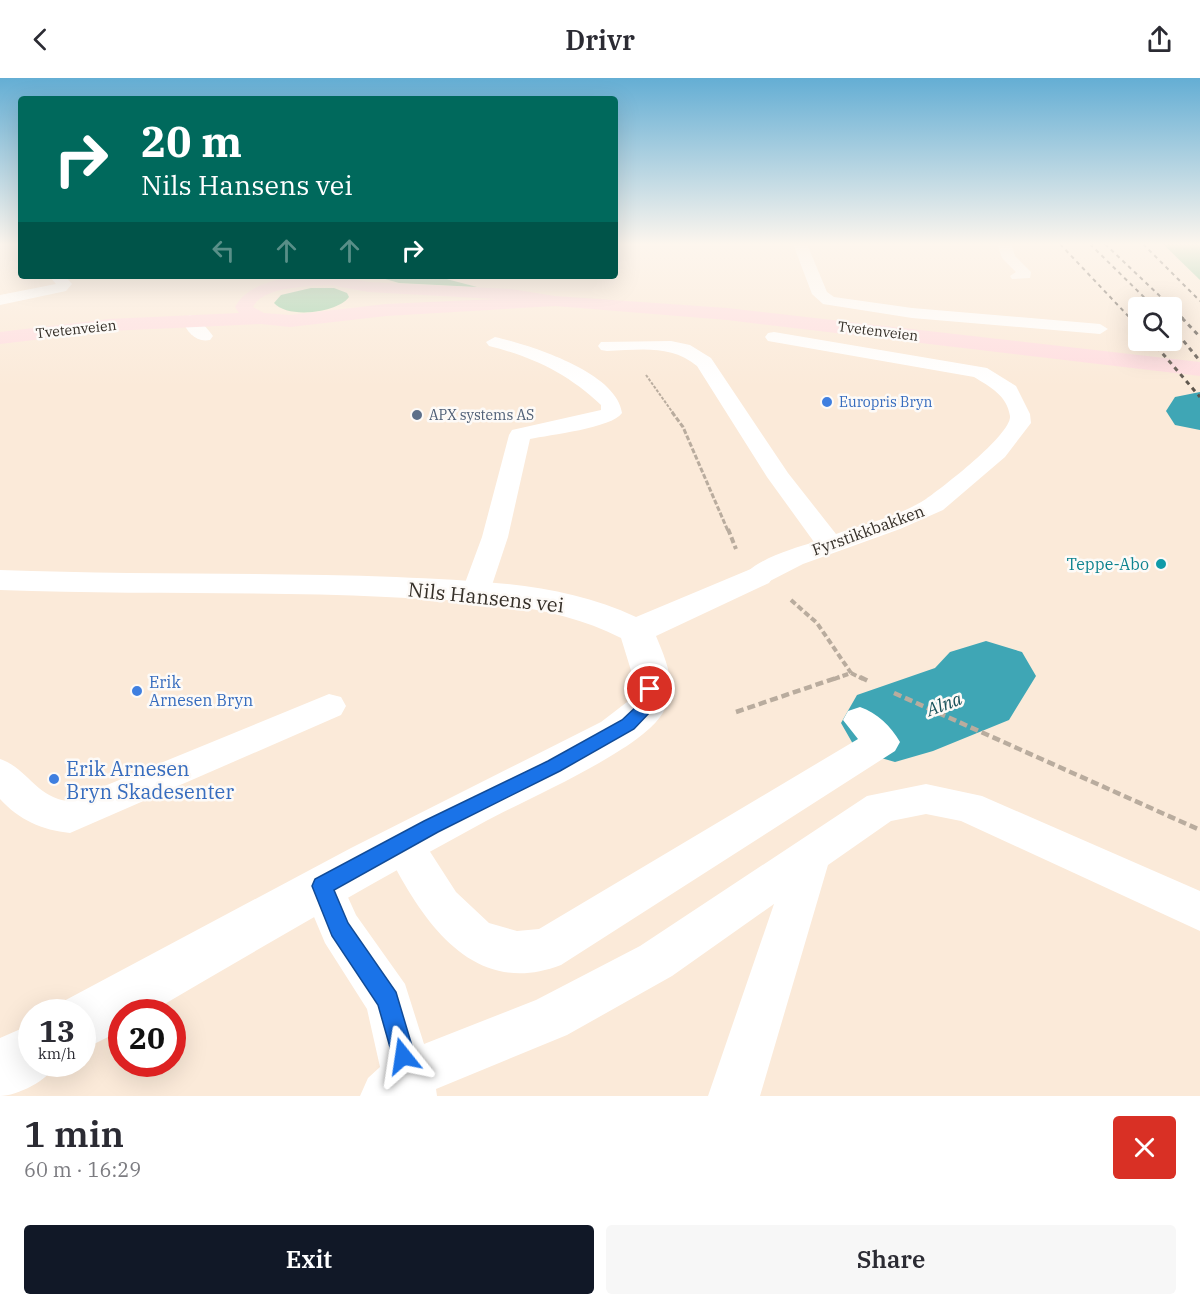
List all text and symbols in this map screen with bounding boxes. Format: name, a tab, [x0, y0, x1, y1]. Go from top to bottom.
text: Drivr	[565, 22, 635, 57]
icon: back	[24, 23, 57, 56]
icon: share	[1143, 23, 1176, 56]
text: 20 m	[141, 114, 242, 169]
icon: right	[42, 120, 120, 198]
text: Nils Hansens vei	[141, 167, 353, 202]
icon: left	[207, 234, 240, 267]
icon: ahead	[270, 234, 303, 267]
icon: ahead	[333, 234, 366, 267]
icon: right	[396, 234, 429, 267]
map controls	[1128, 297, 1182, 351]
button: search	[1128, 297, 1182, 351]
street label: Tvetenveien	[35, 316, 117, 342]
street label: Tvetenveien	[837, 317, 919, 345]
place label: Europris Bryn	[839, 393, 932, 411]
marker: Europris Bryn	[820, 395, 834, 409]
place label: APX systems AS	[429, 406, 534, 424]
marker: APX systems AS	[410, 408, 424, 422]
street label: Fyrstikkbakken	[809, 500, 927, 560]
place label: Teppe-Abo	[1067, 554, 1149, 574]
marker: Teppe-Abo	[1154, 557, 1168, 571]
street label: Nils Hansens vei	[407, 575, 565, 619]
pin	[624, 663, 675, 714]
place label: Erik Arnesen Bryn	[149, 672, 253, 710]
icon: arrive	[633, 672, 666, 705]
marker: Erik Arnesen Bryn	[130, 684, 144, 698]
water label: Alna	[922, 687, 965, 722]
place label: Erik Arnesen Bryn Skadesenter	[66, 755, 234, 805]
marker: Erik Arnesen Bryn Skadesenter	[47, 772, 61, 786]
speed limit sign: 20	[108, 999, 186, 1077]
text: 13	[39, 1011, 75, 1050]
position arrow	[371, 1024, 435, 1088]
text: km/h	[38, 1044, 76, 1063]
text: 1 min	[24, 1110, 124, 1157]
button: close	[1113, 1116, 1176, 1179]
text: 60 m · 16:29	[24, 1156, 141, 1183]
button: Exit	[24, 1225, 594, 1294]
button: Share	[606, 1225, 1176, 1294]

